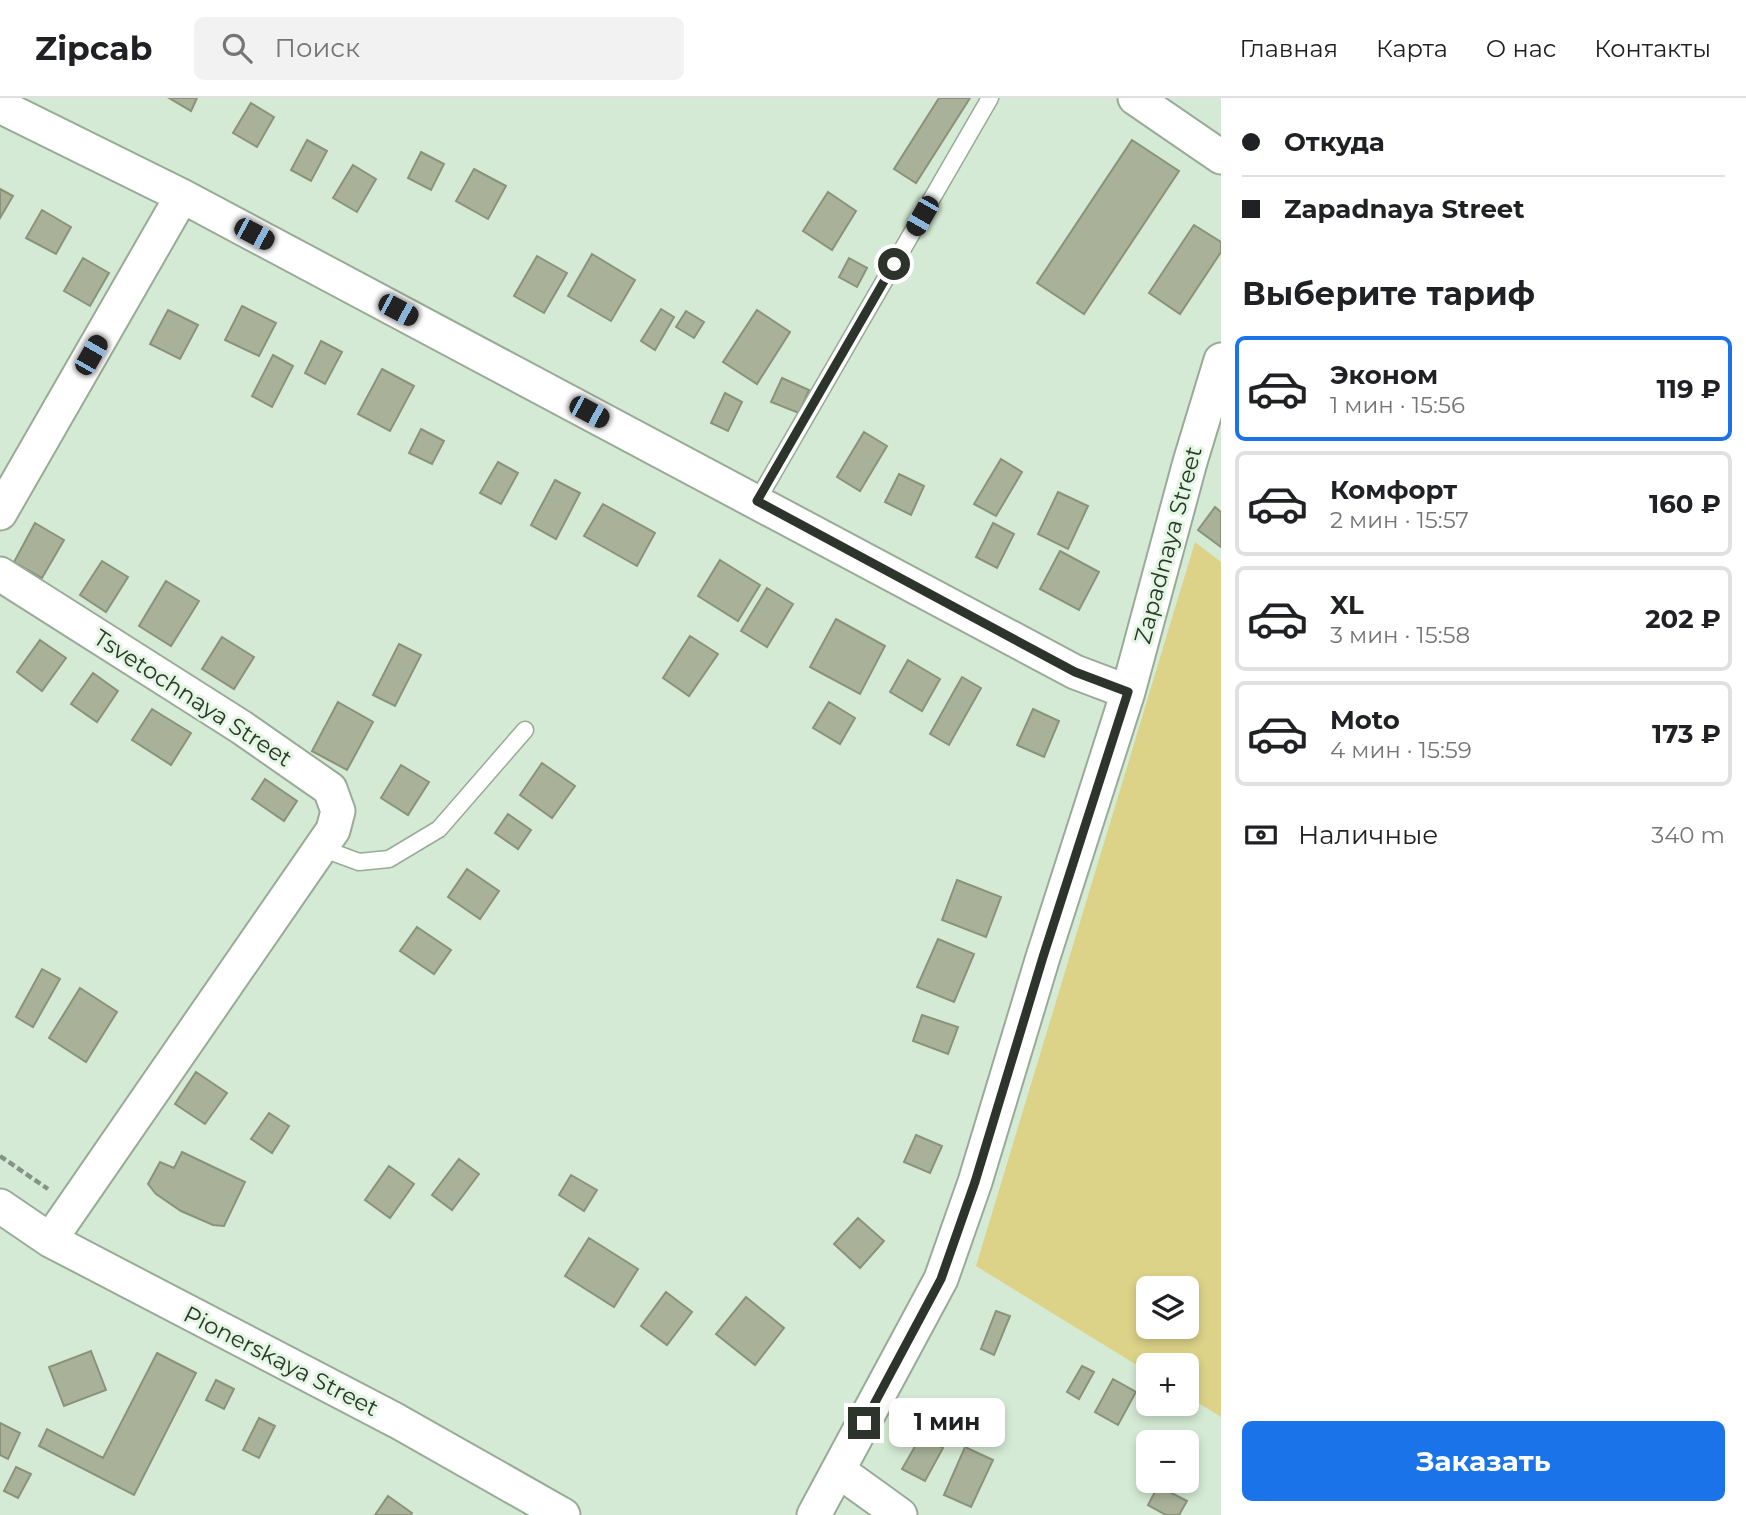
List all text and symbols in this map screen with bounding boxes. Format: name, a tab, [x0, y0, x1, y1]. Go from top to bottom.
search box	[194, 17, 684, 80]
text: Zipcab	[35, 28, 152, 68]
icon: search	[218, 29, 256, 67]
text: Поиск	[274, 32, 360, 64]
text: Главная	[1240, 34, 1338, 63]
text: Карта	[1376, 34, 1448, 63]
text: О нас	[1486, 34, 1556, 63]
text: Контакты	[1594, 34, 1711, 63]
text: Откуда	[1284, 126, 1385, 158]
car	[903, 193, 942, 239]
text: Zapadnaya Street	[1284, 193, 1525, 225]
car	[231, 215, 278, 253]
route start	[878, 248, 910, 280]
text: Выберите тариф	[1242, 274, 1535, 313]
car	[375, 291, 422, 329]
car	[72, 332, 111, 378]
icon: car	[1246, 357, 1309, 420]
text: Эконом	[1330, 359, 1438, 391]
text: 119 ₽	[1657, 373, 1721, 405]
text: 1 мин · 15:56	[1330, 391, 1465, 419]
car	[566, 393, 613, 431]
street label: Zapadnaya Street	[1128, 443, 1208, 647]
icon: car	[1246, 472, 1309, 535]
text: Комфорт	[1330, 474, 1457, 506]
text: 160 ₽	[1649, 488, 1721, 520]
text: 2 мин · 15:57	[1330, 506, 1469, 534]
icon: car	[1246, 587, 1309, 650]
text: XL	[1330, 589, 1364, 621]
text: 202 ₽	[1645, 603, 1721, 635]
text: 3 мин · 15:58	[1330, 621, 1470, 649]
street label: Tsvetochnaya Street	[89, 623, 297, 773]
icon: car	[1246, 702, 1309, 765]
text: Moto	[1330, 704, 1400, 736]
text: 173 ₽	[1652, 718, 1721, 750]
text: 4 мин · 15:59	[1330, 736, 1472, 764]
icon: cash	[1242, 816, 1280, 854]
text: Наличные	[1298, 819, 1438, 851]
text: 340 m	[1651, 821, 1725, 849]
map controls	[1136, 1276, 1199, 1493]
button: layers	[1136, 1276, 1199, 1339]
street label: Pionerskaya Street	[179, 1300, 383, 1422]
button: +	[1136, 1353, 1199, 1416]
callout: 1 мин	[888, 1398, 1004, 1448]
route end	[848, 1407, 880, 1439]
text: 1 мин	[914, 1408, 980, 1436]
button: Заказать	[1242, 1421, 1725, 1501]
button: −	[1136, 1430, 1199, 1493]

